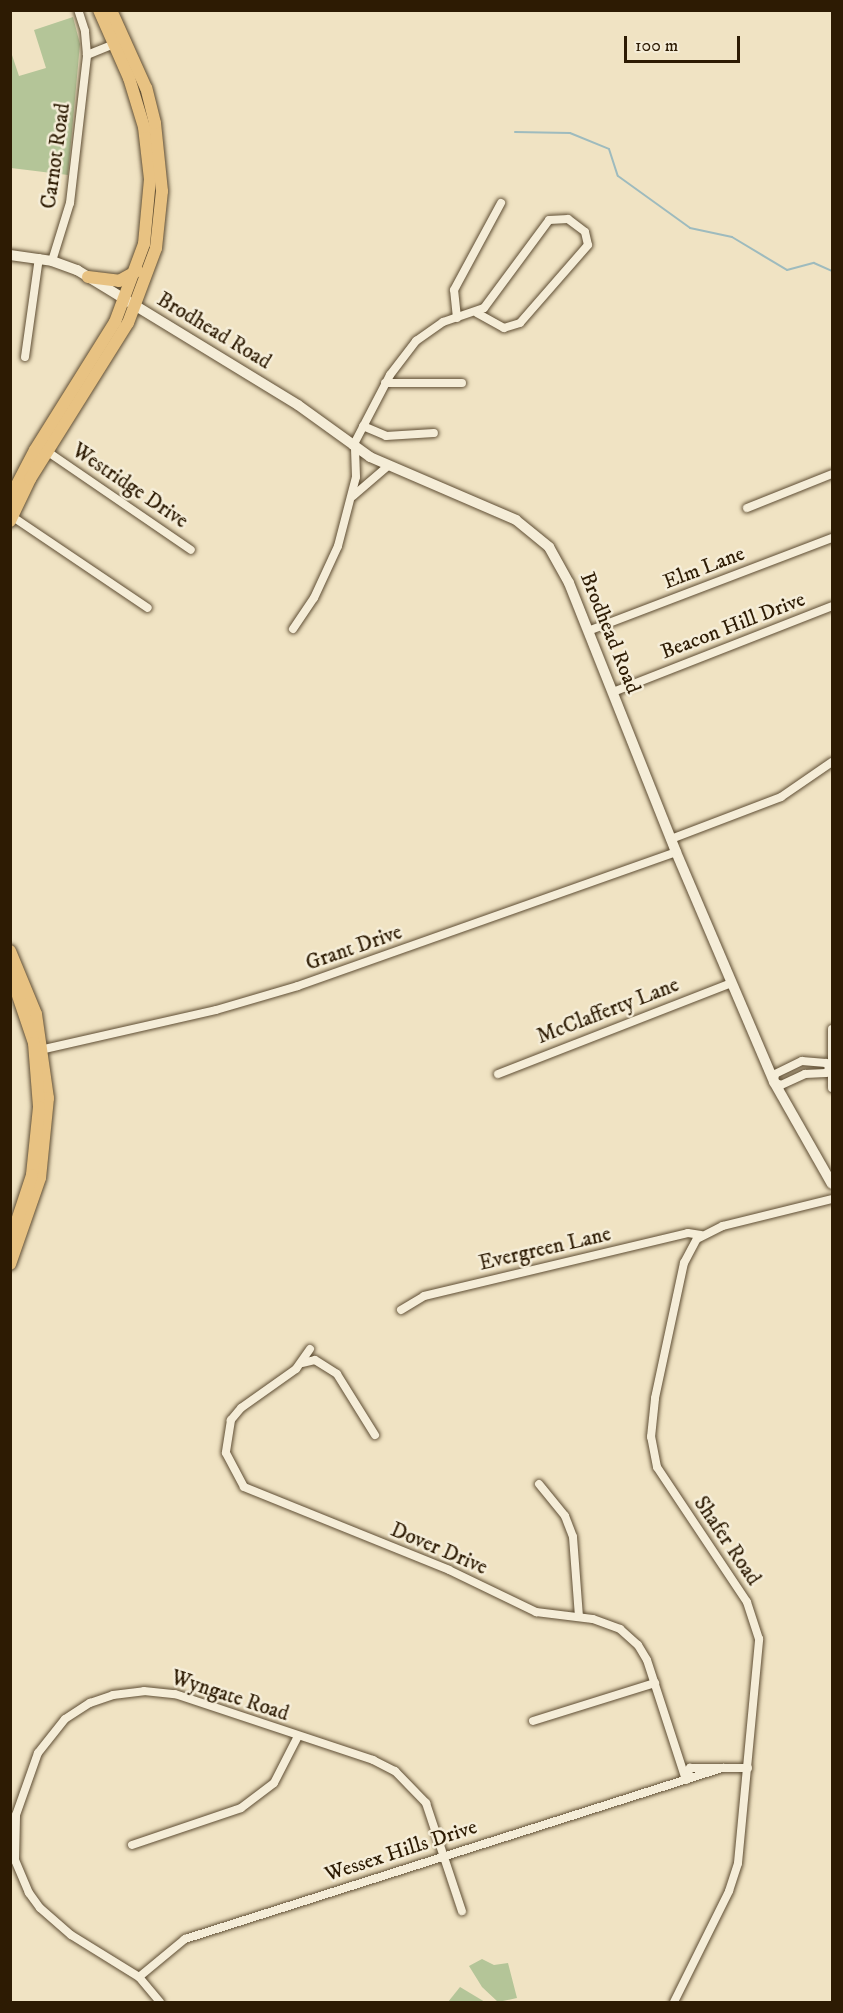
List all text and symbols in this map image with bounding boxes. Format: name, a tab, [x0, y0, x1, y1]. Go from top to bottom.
scale bar	[627, 24, 742, 62]
text: 100 m	[635, 35, 678, 57]
street label: Carnot Road	[36, 102, 76, 210]
street label: Brodhead Road	[152, 287, 276, 375]
street label: Westridge Drive	[67, 438, 193, 534]
street label: Elm Lane	[660, 541, 748, 595]
street label: Brodhead Road	[574, 569, 646, 697]
street label: Beacon Hill Drive	[657, 587, 809, 665]
street label: Grant Drive	[302, 920, 406, 976]
street label: McClafferty Lane	[533, 972, 683, 1050]
street label: Evergreen Lane	[477, 1222, 613, 1276]
street label: Shafer Road	[688, 1492, 766, 1590]
street label: Dover Drive	[387, 1517, 491, 1581]
street label: Wyngate Road	[168, 1665, 292, 1727]
street label: Wessex Hills Drive	[322, 1815, 480, 1887]

